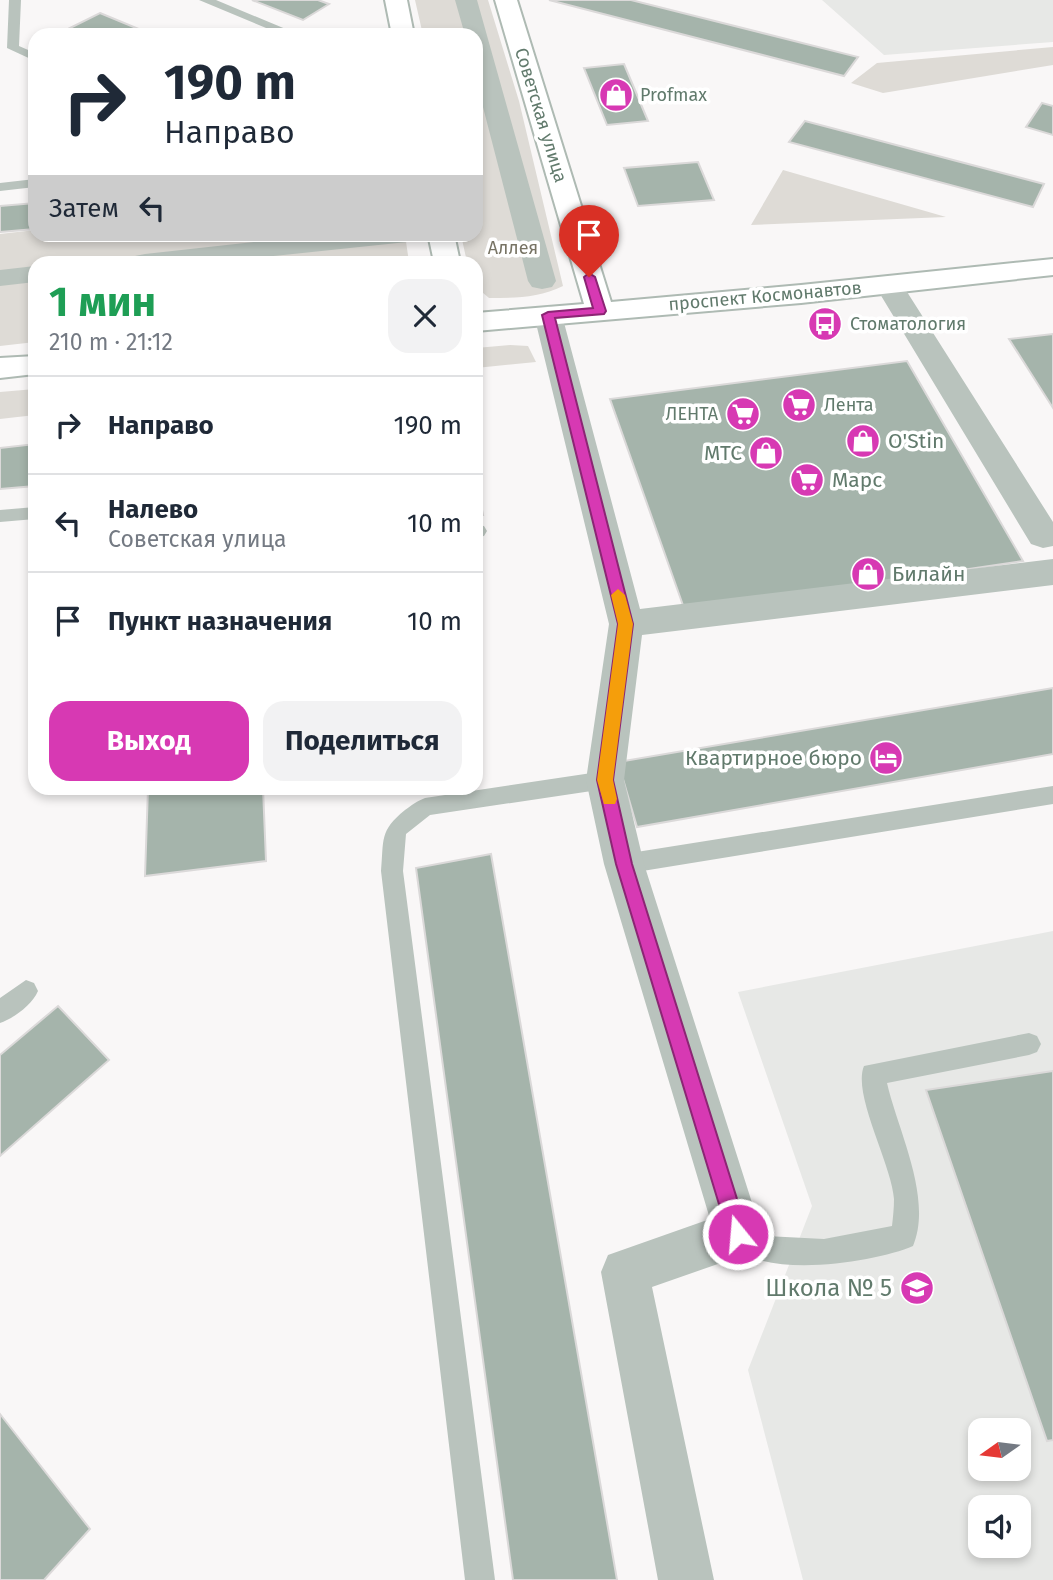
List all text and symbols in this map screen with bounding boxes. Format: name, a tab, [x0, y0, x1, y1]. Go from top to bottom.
street label: Советская улица	[510, 45, 572, 185]
text: 190 m	[164, 53, 296, 112]
icon: right	[49, 56, 140, 147]
shop icon: Profmax	[597, 76, 635, 114]
place label: Profmax	[640, 84, 707, 106]
text: Направо	[164, 113, 295, 151]
icon: left	[133, 189, 171, 227]
text: Затем	[49, 193, 119, 224]
pin	[559, 205, 619, 277]
icon: arrive	[570, 216, 608, 254]
park label: Аллея	[488, 237, 538, 259]
text: 1 мин	[49, 277, 156, 327]
street label: проспект Космонавтов	[668, 277, 862, 315]
button: close	[388, 279, 462, 353]
bus stop icon: Стоматология	[806, 305, 844, 343]
place label: Стоматология	[850, 313, 966, 335]
text: 210 m · 21:12	[49, 328, 173, 356]
supermarket icon: Лента	[780, 386, 818, 424]
place label: Лента	[824, 394, 874, 416]
supermarket icon: ЛЕНТА	[724, 395, 762, 433]
place label: ЛЕНТА	[666, 403, 719, 425]
icon: right	[49, 406, 87, 444]
text: Направо	[108, 410, 214, 441]
text: 190 m	[393, 410, 462, 441]
shop icon: O'Stin	[844, 422, 882, 460]
place label: O'Stin	[888, 428, 944, 454]
shop icon: МТС	[747, 434, 785, 472]
place label: МТС	[704, 440, 742, 466]
supermarket icon: Марс	[788, 461, 826, 499]
place label: Марс	[832, 467, 882, 493]
text: Налево	[108, 494, 198, 525]
icon: left	[49, 504, 87, 542]
text: 10 m	[407, 508, 462, 539]
text: Советская улица	[108, 525, 286, 553]
shop icon: Билайн	[849, 555, 887, 593]
place label: Билайн	[892, 561, 965, 587]
icon: arrive	[49, 602, 87, 640]
text: Пункт назначения	[108, 606, 332, 637]
text: 10 m	[407, 606, 462, 637]
button: Выход	[49, 701, 249, 781]
button: Поделиться	[263, 701, 462, 781]
hotel icon: Квартирное бюро	[867, 739, 905, 777]
place label: Квартирное бюро	[685, 745, 862, 771]
position arrow	[701, 1197, 775, 1271]
school or university icon: Школа № 5	[898, 1269, 936, 1307]
place label: Школа № 5	[765, 1274, 892, 1302]
north arrow	[968, 1418, 1031, 1480]
map controls	[968, 1418, 1031, 1558]
button: sound	[968, 1495, 1031, 1558]

